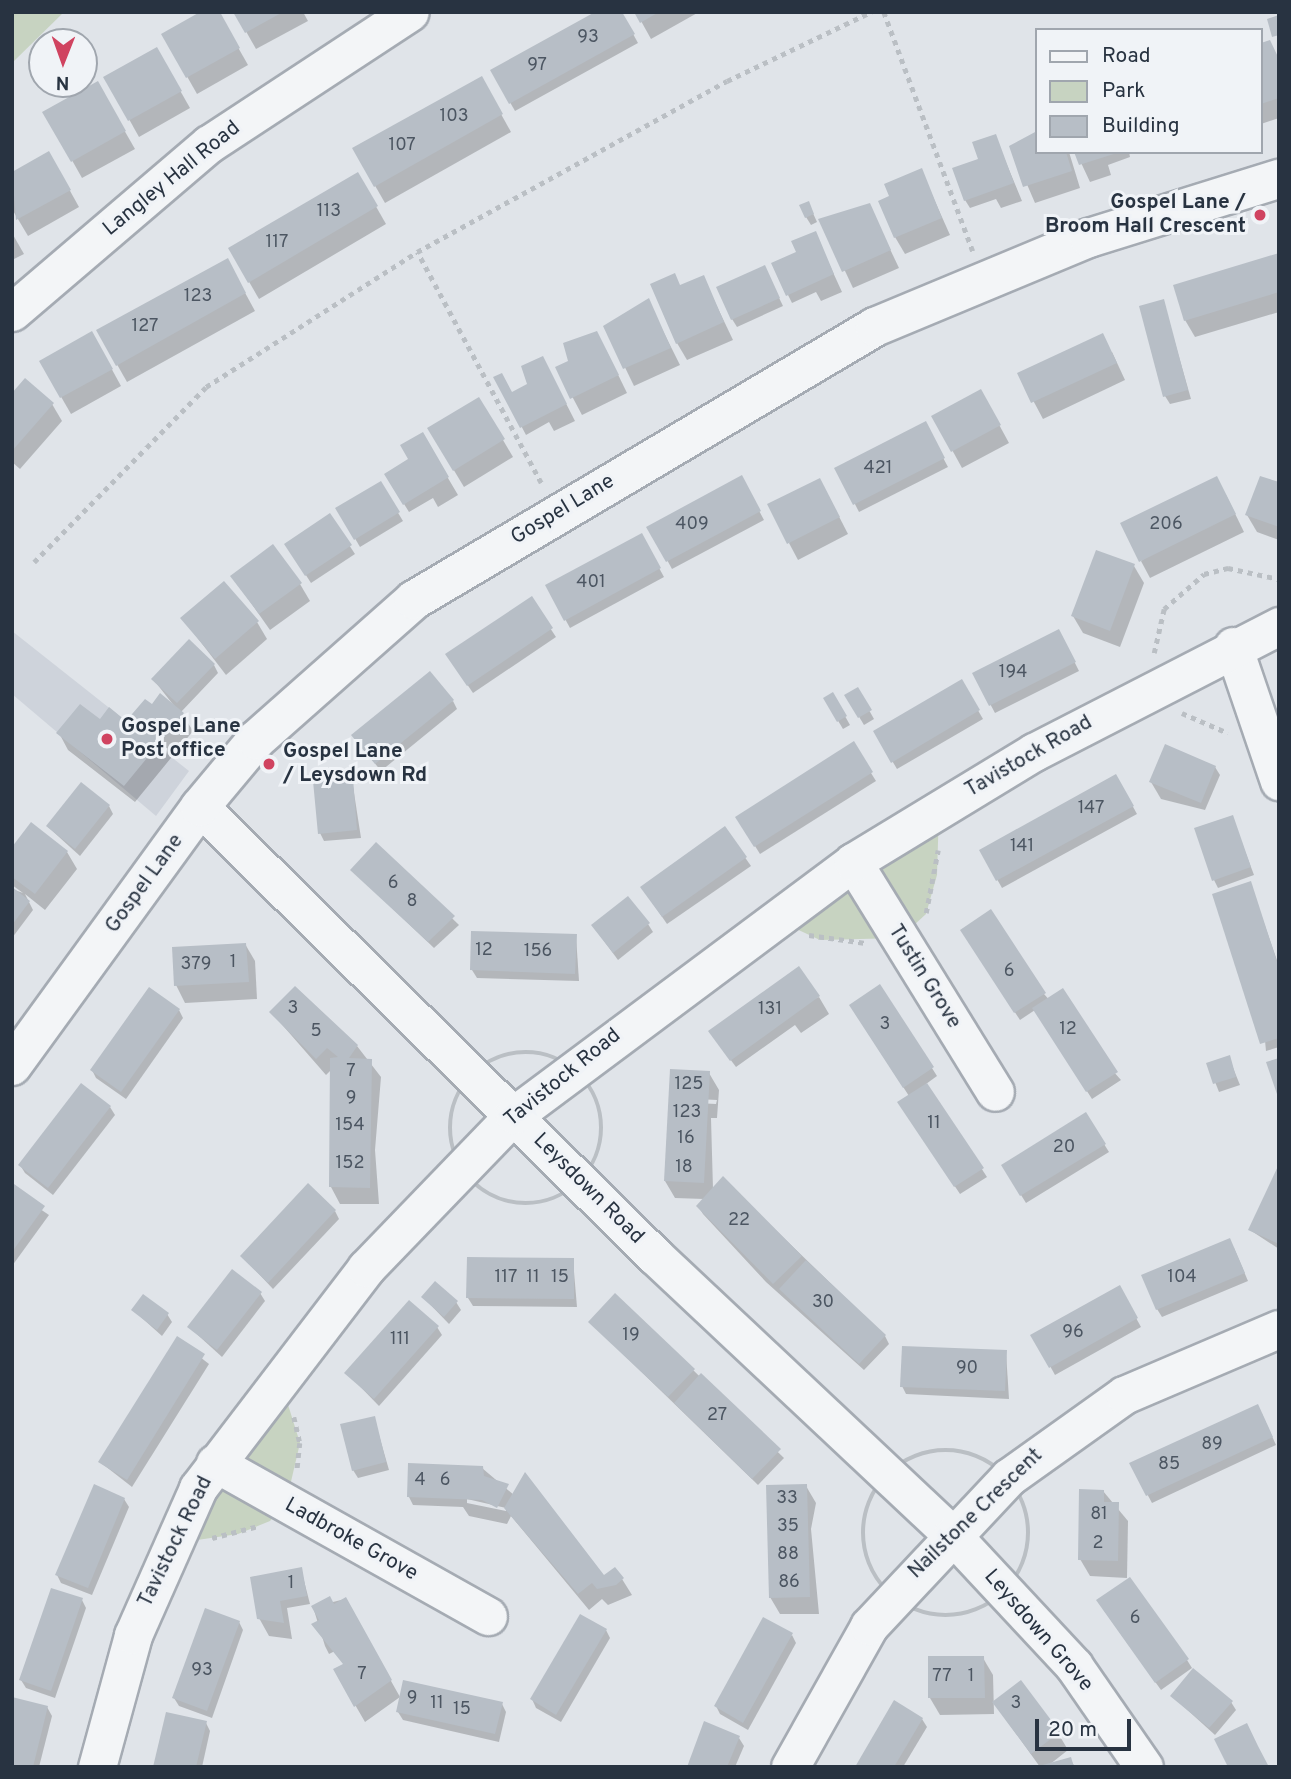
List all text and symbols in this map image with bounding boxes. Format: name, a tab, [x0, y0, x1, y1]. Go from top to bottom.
house number: 93	[577, 27, 599, 49]
north arrow	[28, 28, 98, 98]
legend	[1036, 28, 1263, 154]
text: Road	[1102, 43, 1151, 70]
house number: 97	[527, 55, 547, 77]
text: N	[56, 70, 70, 94]
text: Park	[1102, 78, 1145, 105]
house number: 103	[439, 106, 469, 128]
text: Building	[1102, 113, 1180, 140]
street label: Langley Hall Road	[98, 116, 246, 242]
house number: 107	[388, 135, 416, 157]
place label: Gospel Lane / Broom Hall Crescent	[1045, 190, 1246, 240]
house number: 113	[317, 201, 341, 223]
marker: Gospel Lane / Broom Hall Crescent	[1252, 207, 1268, 223]
house number: 117	[266, 232, 288, 254]
house number: 123	[184, 286, 212, 308]
house number: 127	[132, 316, 158, 338]
house number: 421	[864, 458, 892, 480]
street label: Gospel Lane	[507, 469, 619, 551]
house number: 409	[675, 514, 709, 536]
house number: 206	[1149, 514, 1183, 536]
house number: 401	[576, 572, 606, 594]
house number: 194	[999, 662, 1027, 684]
street label: Tavistock Road	[961, 710, 1097, 804]
place label: Gospel Lane Post office	[121, 714, 241, 764]
marker: Gospel Lane Post office	[99, 731, 115, 747]
place label: Gospel Lane / Leysdown Rd	[283, 739, 427, 789]
marker: Gospel Lane / Leysdown Rd	[261, 756, 277, 772]
house number: 147	[1078, 798, 1104, 820]
street label: Gospel Lane	[101, 830, 189, 938]
house number: 141	[1010, 836, 1034, 858]
house number: 6	[388, 873, 398, 895]
house number: 8	[407, 891, 417, 913]
street label: Tustin Grove	[882, 920, 966, 1034]
house number: 12	[475, 940, 493, 962]
house number: 156	[524, 941, 552, 963]
house number: 1	[230, 952, 236, 974]
house number: 379	[181, 954, 211, 976]
house number: 6	[1004, 961, 1014, 983]
house number: 3	[288, 998, 298, 1020]
house number: 131	[758, 999, 782, 1021]
house number: 3	[880, 1014, 890, 1036]
house number: 12	[1059, 1019, 1077, 1041]
house number: 5	[310, 1021, 322, 1043]
street label: Tavistock Road	[500, 1023, 626, 1133]
house number: 7	[346, 1061, 356, 1083]
house number: 125	[675, 1074, 703, 1096]
house number: 9	[346, 1088, 356, 1110]
house number: 123	[673, 1102, 701, 1124]
house number: 11	[927, 1113, 941, 1135]
house number: 154	[335, 1115, 365, 1137]
street label: Leysdown Road	[527, 1128, 649, 1250]
house number: 16	[677, 1128, 695, 1150]
house number: 20	[1053, 1137, 1075, 1159]
house number: 152	[336, 1153, 364, 1175]
house number: 18	[675, 1157, 693, 1179]
house number: 22	[728, 1210, 750, 1232]
house number: 117	[495, 1267, 517, 1289]
house number: 11	[526, 1267, 540, 1289]
house number: 15	[551, 1267, 569, 1289]
house number: 104	[1167, 1267, 1197, 1289]
house number: 30	[812, 1292, 834, 1314]
house number: 96	[1062, 1322, 1084, 1344]
house number: 19	[622, 1325, 640, 1347]
house number: 111	[390, 1329, 410, 1351]
house number: 90	[956, 1358, 978, 1380]
house number: 27	[707, 1405, 727, 1427]
house number: 89	[1201, 1434, 1223, 1456]
street label: Nailstone Crescent	[904, 1443, 1048, 1585]
house number: 85	[1158, 1454, 1180, 1476]
house number: 4	[414, 1470, 426, 1492]
house number: 6	[440, 1470, 450, 1492]
street label: Tavistock Road	[133, 1472, 219, 1612]
house number: 33	[776, 1488, 798, 1510]
street label: Ladbroke Grove	[280, 1493, 422, 1587]
house number: 81	[1090, 1504, 1108, 1526]
house number: 35	[777, 1516, 799, 1538]
house number: 2	[1092, 1533, 1104, 1555]
house number: 88	[777, 1544, 799, 1566]
street label: Leysdown Grove	[978, 1565, 1098, 1697]
house number: 86	[778, 1572, 800, 1594]
house number: 1	[288, 1573, 294, 1595]
house number: 6	[1130, 1608, 1140, 1630]
house number: 93	[191, 1660, 213, 1682]
house number: 7	[357, 1664, 367, 1686]
house number: 77	[932, 1666, 952, 1688]
house number: 1	[968, 1666, 974, 1688]
house number: 9	[407, 1688, 417, 1710]
house number: 11	[430, 1693, 444, 1715]
house number: 3	[1011, 1693, 1021, 1715]
house number: 15	[453, 1699, 471, 1721]
scale bar	[1039, 1706, 1135, 1750]
text: 20 m	[1048, 1717, 1097, 1744]

